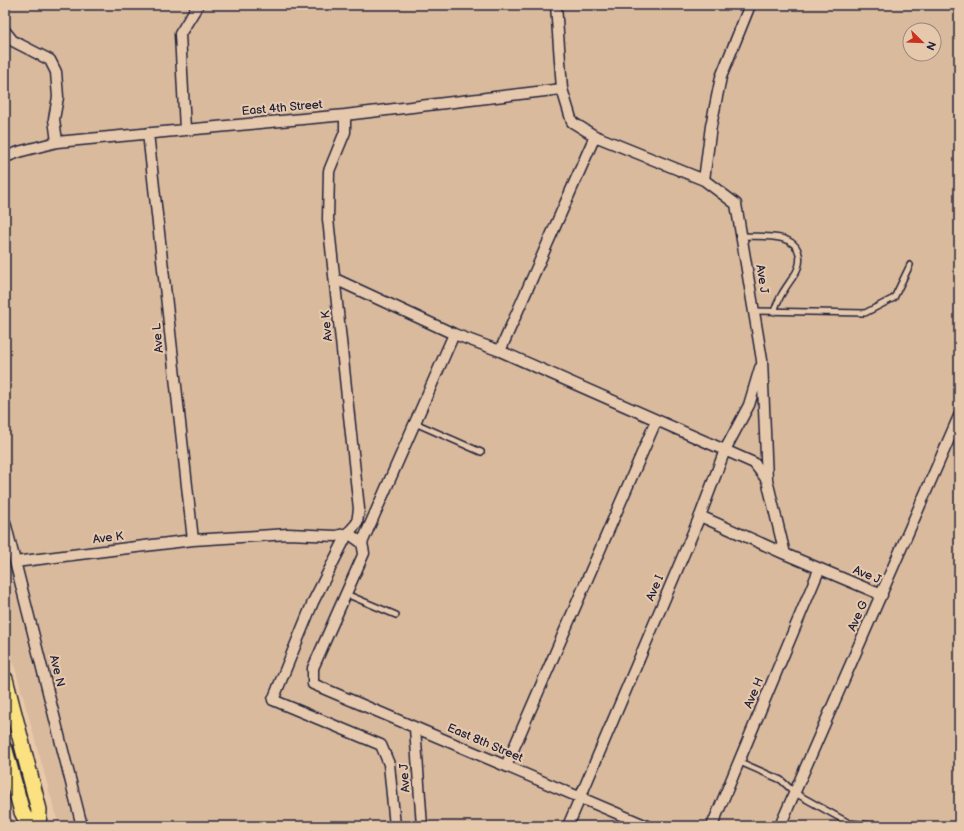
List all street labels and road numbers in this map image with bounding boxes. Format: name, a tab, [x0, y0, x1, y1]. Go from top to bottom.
street label: East 4th Street	[241, 97, 323, 119]
street label: Ave J	[752, 264, 772, 295]
street label: Ave K	[318, 310, 336, 342]
street label: Ave L	[149, 322, 167, 354]
street label: Ave K	[92, 529, 124, 547]
street label: Ave J	[851, 563, 884, 588]
street label: Ave I	[643, 573, 667, 603]
street label: Ave G	[845, 598, 871, 634]
street label: Ave N	[46, 654, 68, 688]
street label: Ave H	[741, 675, 767, 711]
street label: East 8th Street	[445, 720, 525, 766]
street label: Ave J	[396, 763, 413, 793]

